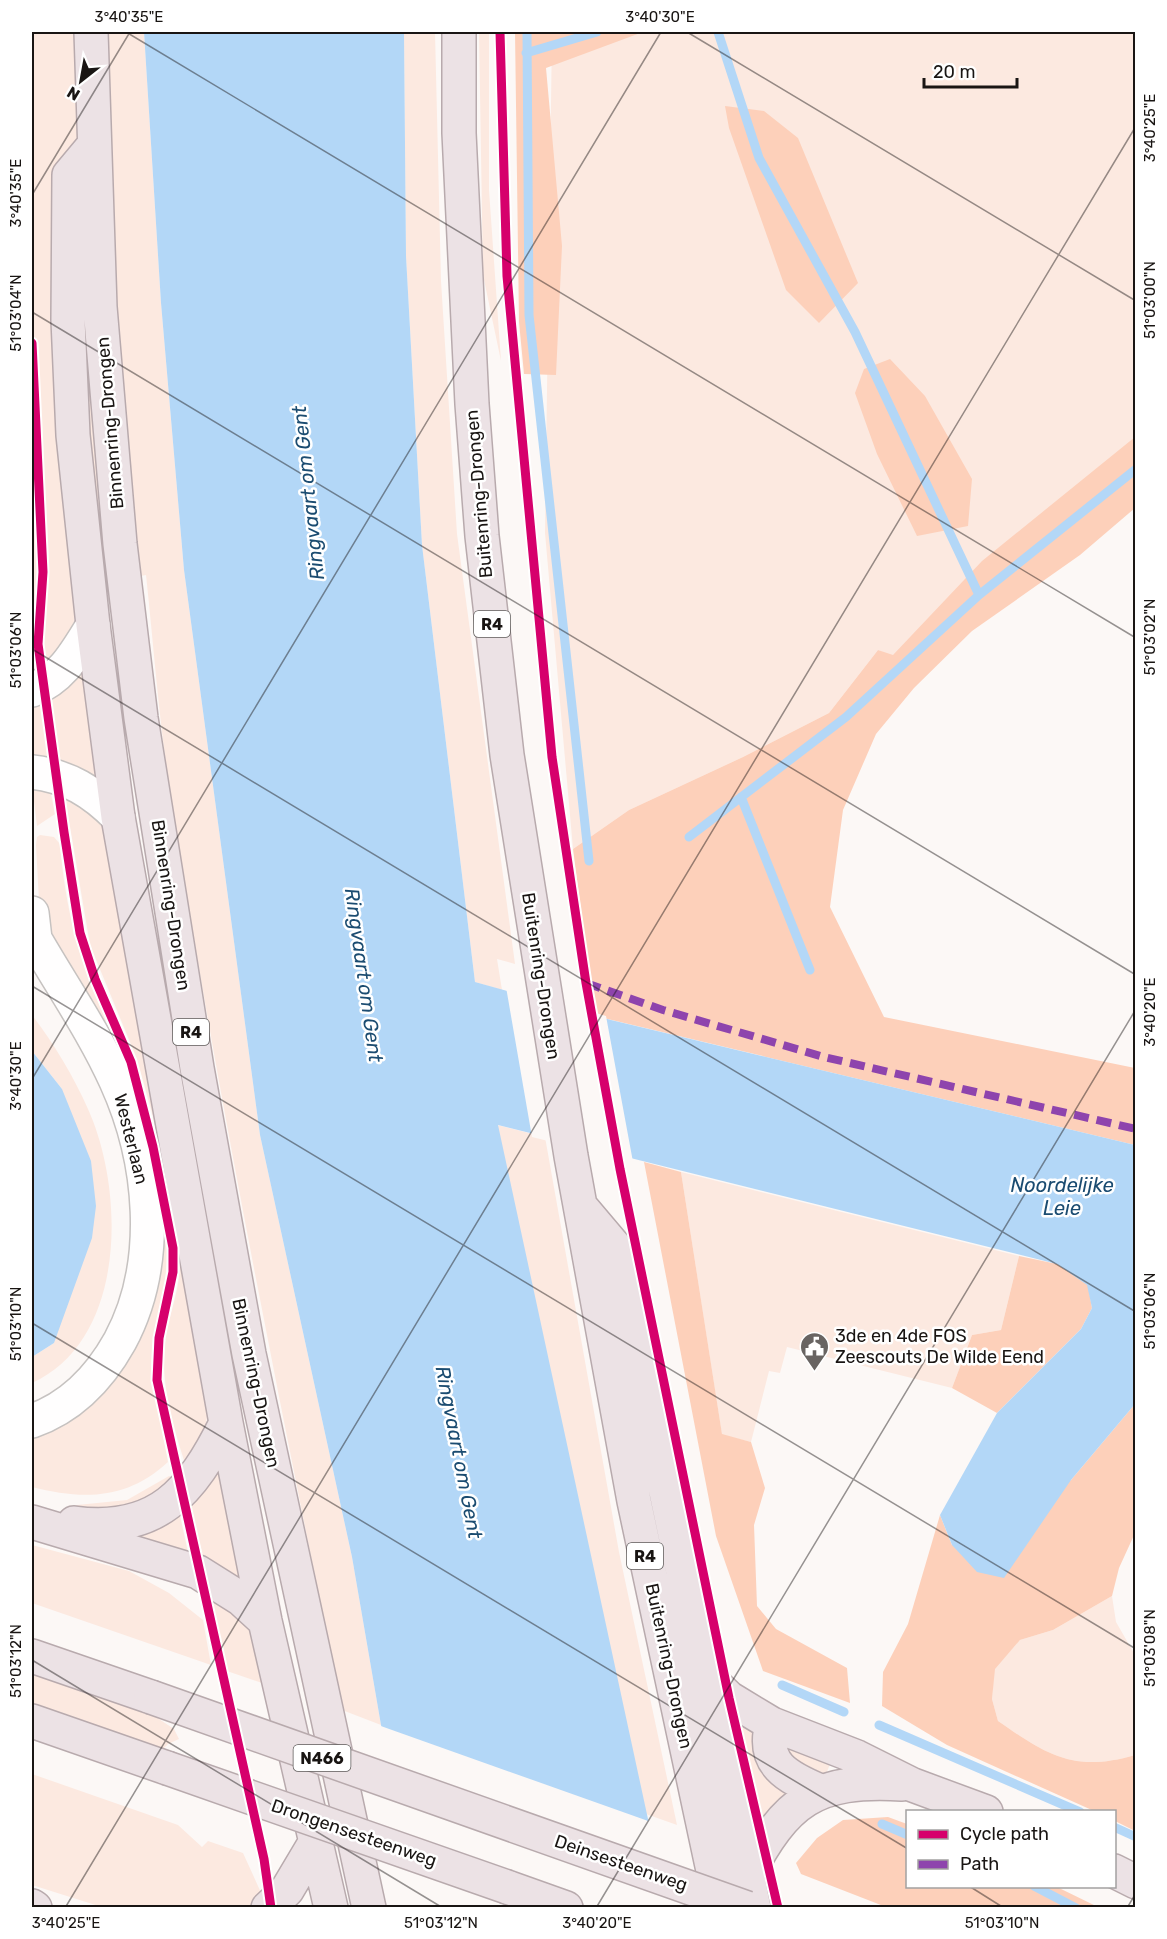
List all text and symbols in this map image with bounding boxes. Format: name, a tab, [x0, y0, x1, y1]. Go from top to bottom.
text: 3°40'35"E	[95, 8, 163, 26]
text: 3°40'30"E	[625, 8, 695, 26]
north arrow	[51, 51, 111, 111]
scale bar	[924, 51, 1017, 89]
text: 20 m	[933, 61, 975, 83]
text: N	[64, 82, 83, 105]
text: 3°40'25"E	[1141, 94, 1159, 162]
text: 3°40'35"E	[7, 159, 25, 227]
text: 51°03'00"N	[1141, 261, 1159, 339]
text: 51°03'04"N	[7, 274, 25, 352]
street label: Binnenring-Drongen	[92, 336, 128, 510]
water label: Ringvaart om Gent	[287, 404, 329, 581]
street label: Buitenring-Drongen	[461, 409, 497, 579]
text: 51°03'02"N	[1141, 598, 1159, 676]
road number: R4	[474, 611, 510, 637]
text: 51°03'06"N	[7, 612, 25, 688]
street label: Binnenring-Drongen	[147, 818, 195, 992]
water label: Ringvaart om Gent	[340, 886, 388, 1064]
street label: Buitenring-Drongen	[517, 891, 565, 1061]
text: 3°40'20"E	[1141, 977, 1159, 1047]
road number: R4	[173, 1019, 209, 1045]
text: 3°40'30"E	[7, 1041, 25, 1111]
street label: Westerlaan	[109, 1092, 153, 1186]
water label: Noordelijke Leie	[1010, 1173, 1114, 1220]
text: 51°03'06"N	[1141, 1273, 1159, 1349]
text: 51°03'10"N	[7, 1287, 25, 1361]
street label: Binnenring-Drongen	[227, 1296, 285, 1470]
place label: 3de en 4de FOS Zeescouts De Wilde Eend	[835, 1325, 1044, 1368]
public building icon: 3de en 4de FOS Zeescouts De Wilde Eend	[798, 1330, 830, 1372]
water label: Ringvaart om Gent	[430, 1364, 488, 1541]
road number: R4	[627, 1543, 663, 1569]
street label: Buitenring-Drongen	[641, 1581, 697, 1751]
text: 51°03'08"N	[1141, 1609, 1159, 1687]
text: 51°03'12"N	[7, 1624, 25, 1698]
road number: N466	[294, 1745, 350, 1771]
street label: Drongensesteenweg	[268, 1794, 440, 1872]
legend	[906, 1810, 1116, 1888]
text: Cycle path	[960, 1823, 1049, 1845]
street label: Deinsesteenweg	[552, 1830, 690, 1896]
text: Path	[960, 1853, 999, 1875]
text: 3°40'25"E	[32, 1914, 100, 1932]
text: 51°03'12"N	[404, 1914, 478, 1932]
text: 3°40'20"E	[562, 1914, 632, 1932]
text: 51°03'10"N	[965, 1914, 1039, 1932]

